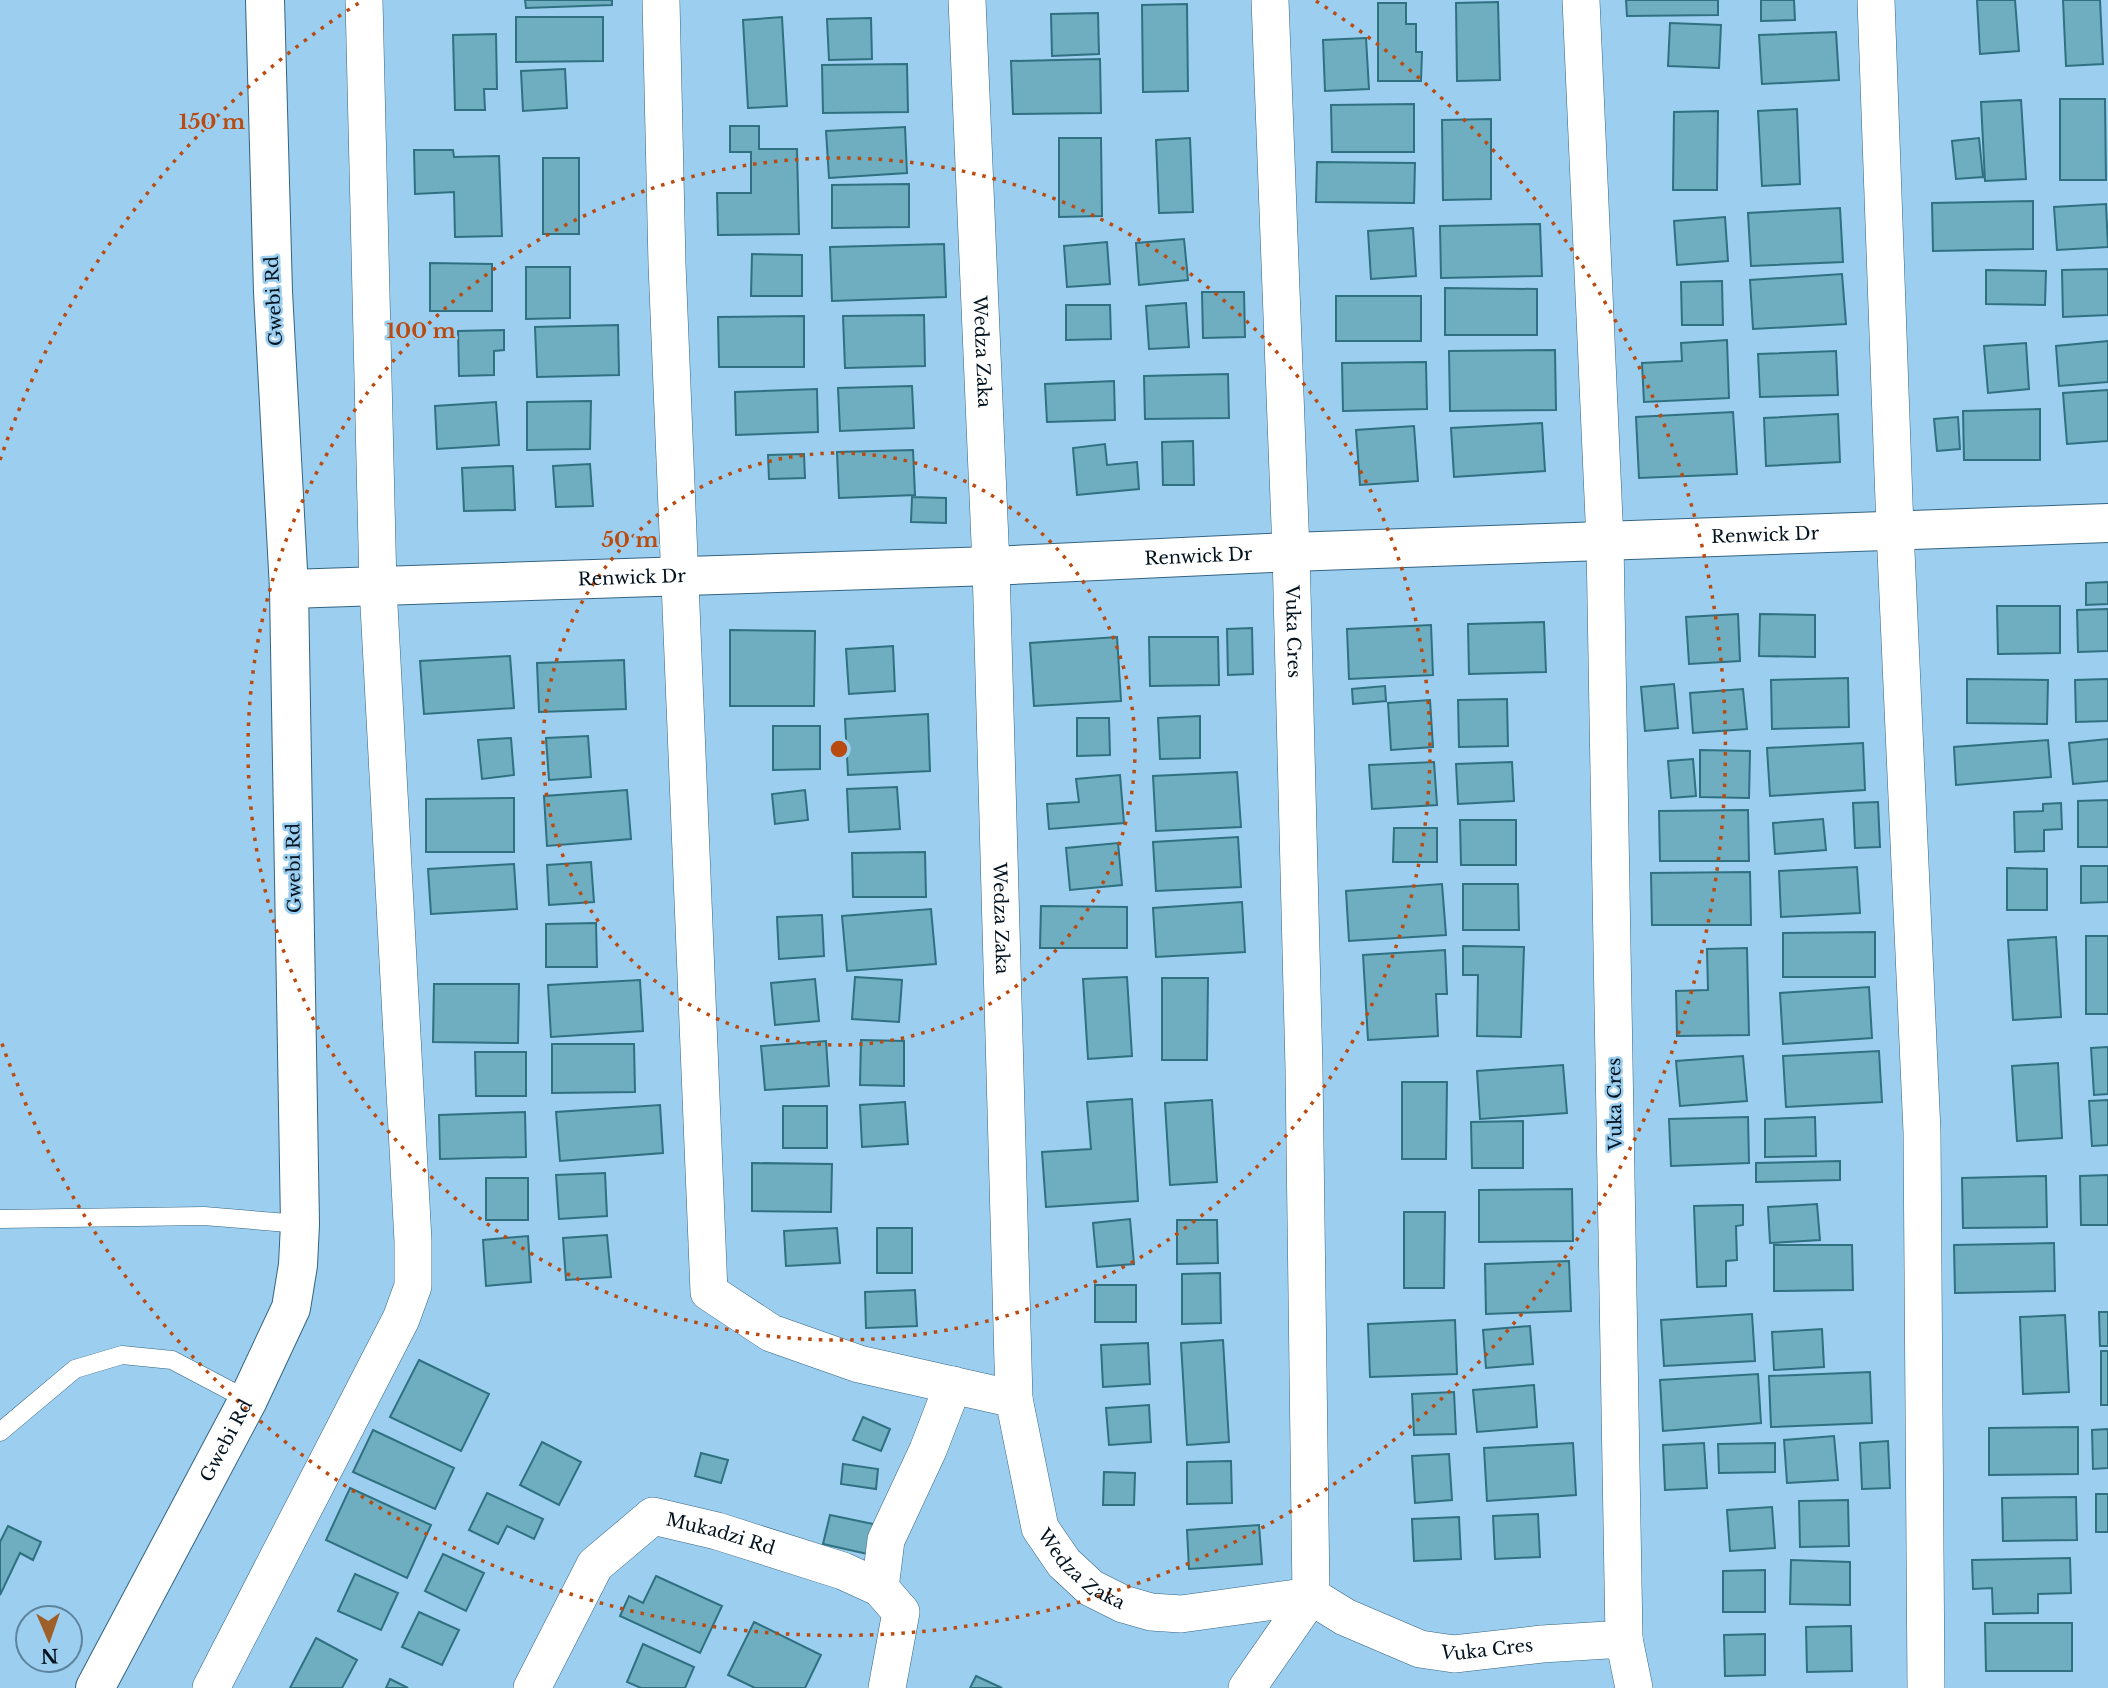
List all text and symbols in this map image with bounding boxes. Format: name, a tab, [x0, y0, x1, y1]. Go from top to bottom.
text: 150 m	[179, 109, 245, 135]
street label: Gwebi Rd	[261, 255, 287, 347]
street label: Wedza Zaka	[969, 294, 995, 408]
text: 100 m	[386, 318, 456, 344]
street label: Renwick Dr	[1711, 522, 1820, 548]
text: 50 m	[601, 527, 659, 553]
street label: Renwick Dr	[1144, 543, 1253, 570]
street label: Renwick Dr	[577, 565, 687, 591]
street label: Vuka Cres	[1281, 584, 1305, 678]
centre of rings	[827, 737, 851, 761]
street label: Gwebi Rd	[282, 823, 306, 913]
street label: Wedza Zaka	[988, 861, 1013, 975]
street label: Vuka Cres	[1603, 1057, 1627, 1152]
street label: Gwebi Rd	[196, 1396, 257, 1486]
street label: Mukadzi Rd	[664, 1508, 778, 1560]
street label: Wedza Zaka	[1032, 1524, 1129, 1614]
north arrow	[14, 1604, 84, 1674]
street label: Vuka Cres	[1438, 1634, 1534, 1665]
text: N	[40, 1644, 59, 1667]

